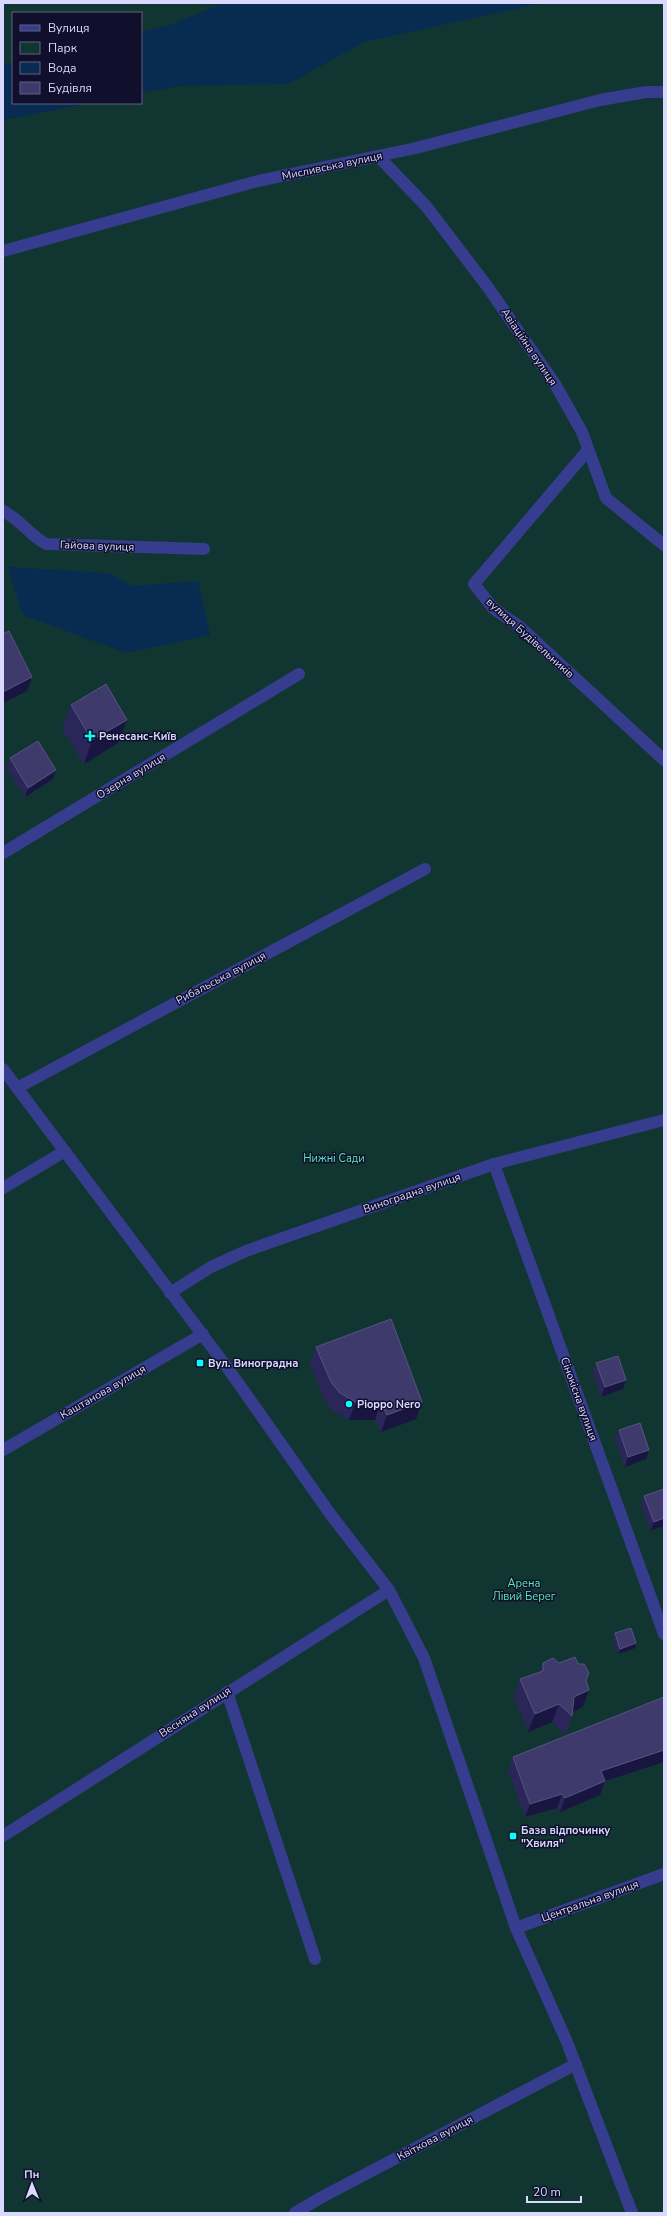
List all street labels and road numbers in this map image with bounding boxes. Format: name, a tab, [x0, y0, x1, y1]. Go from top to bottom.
street label: Мисливська вулиця	[280, 148, 384, 184]
street label: Авіаційна вулиця	[498, 305, 560, 389]
street label: Гайова вулиця	[60, 537, 135, 555]
street label: вулиця Будівельників	[483, 595, 577, 681]
street label: Озерна вулиця	[94, 749, 168, 803]
street label: Рибальська вулиця	[173, 948, 269, 1008]
street label: Виноградна вулиця	[361, 1169, 463, 1217]
street label: Сінокісна вулиця	[557, 1355, 601, 1443]
street label: Каштанова вулиця	[57, 1361, 149, 1423]
street label: Весняна вулиця	[156, 1683, 234, 1741]
street label: Центральна вулиця	[539, 1876, 641, 1926]
street label: Квіткова вулиця	[394, 2112, 476, 2164]

